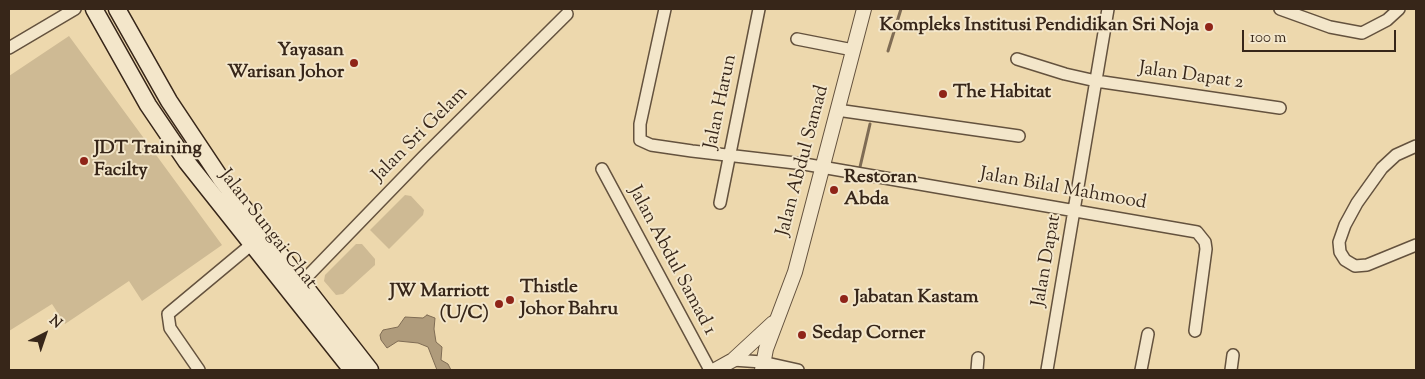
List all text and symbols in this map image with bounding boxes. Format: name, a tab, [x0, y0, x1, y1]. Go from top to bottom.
place label: Kompleks Institusi Pendidikan Sri Noja	[879, 16, 1199, 38]
scale bar	[1245, 20, 1399, 52]
marker: Kompleks Institusi Pendidikan Sri Noja	[1203, 21, 1215, 33]
text: 100 m	[1250, 28, 1286, 49]
place label: Yayasan Warisan Johor	[227, 41, 344, 85]
street label: Jalan Harun	[701, 52, 743, 152]
marker: Yayasan Warisan Johor	[348, 57, 360, 69]
street label: Jalan Dapat 2	[1137, 58, 1245, 96]
street label: Jalan Sri Gelam	[369, 83, 473, 187]
street label: Jalan Abdul Samad	[773, 83, 835, 239]
place label: The Habitat	[953, 83, 1051, 105]
marker: The Habitat	[937, 88, 949, 100]
place label: JDT Training Facilty	[94, 139, 202, 183]
marker: JDT Training Facilty	[78, 155, 90, 167]
street label: Jalan Bilal Mahmood	[978, 164, 1148, 216]
street label: Jalan Sungai Chat	[213, 165, 321, 295]
place label: Restoran Abda	[844, 168, 917, 212]
street label: Jalan Abdul Samad 1	[622, 183, 720, 339]
marker: Restoran Abda	[828, 184, 840, 196]
street label: Jalan Dapat	[1029, 213, 1067, 309]
place label: Thistle Johor Bahru	[520, 278, 618, 322]
place label: JW Marriott (U/C)	[390, 282, 489, 326]
place label: Jabatan Kastam	[854, 288, 979, 310]
marker: Jabatan Kastam	[838, 293, 850, 305]
marker: Thistle Johor Bahru	[504, 294, 516, 306]
marker: JW Marriott (U/C)	[493, 298, 505, 310]
north arrow	[20, 309, 70, 359]
text: N	[44, 311, 66, 334]
place label: Sedap Corner	[812, 324, 925, 346]
marker: Sedap Corner	[796, 329, 808, 341]

